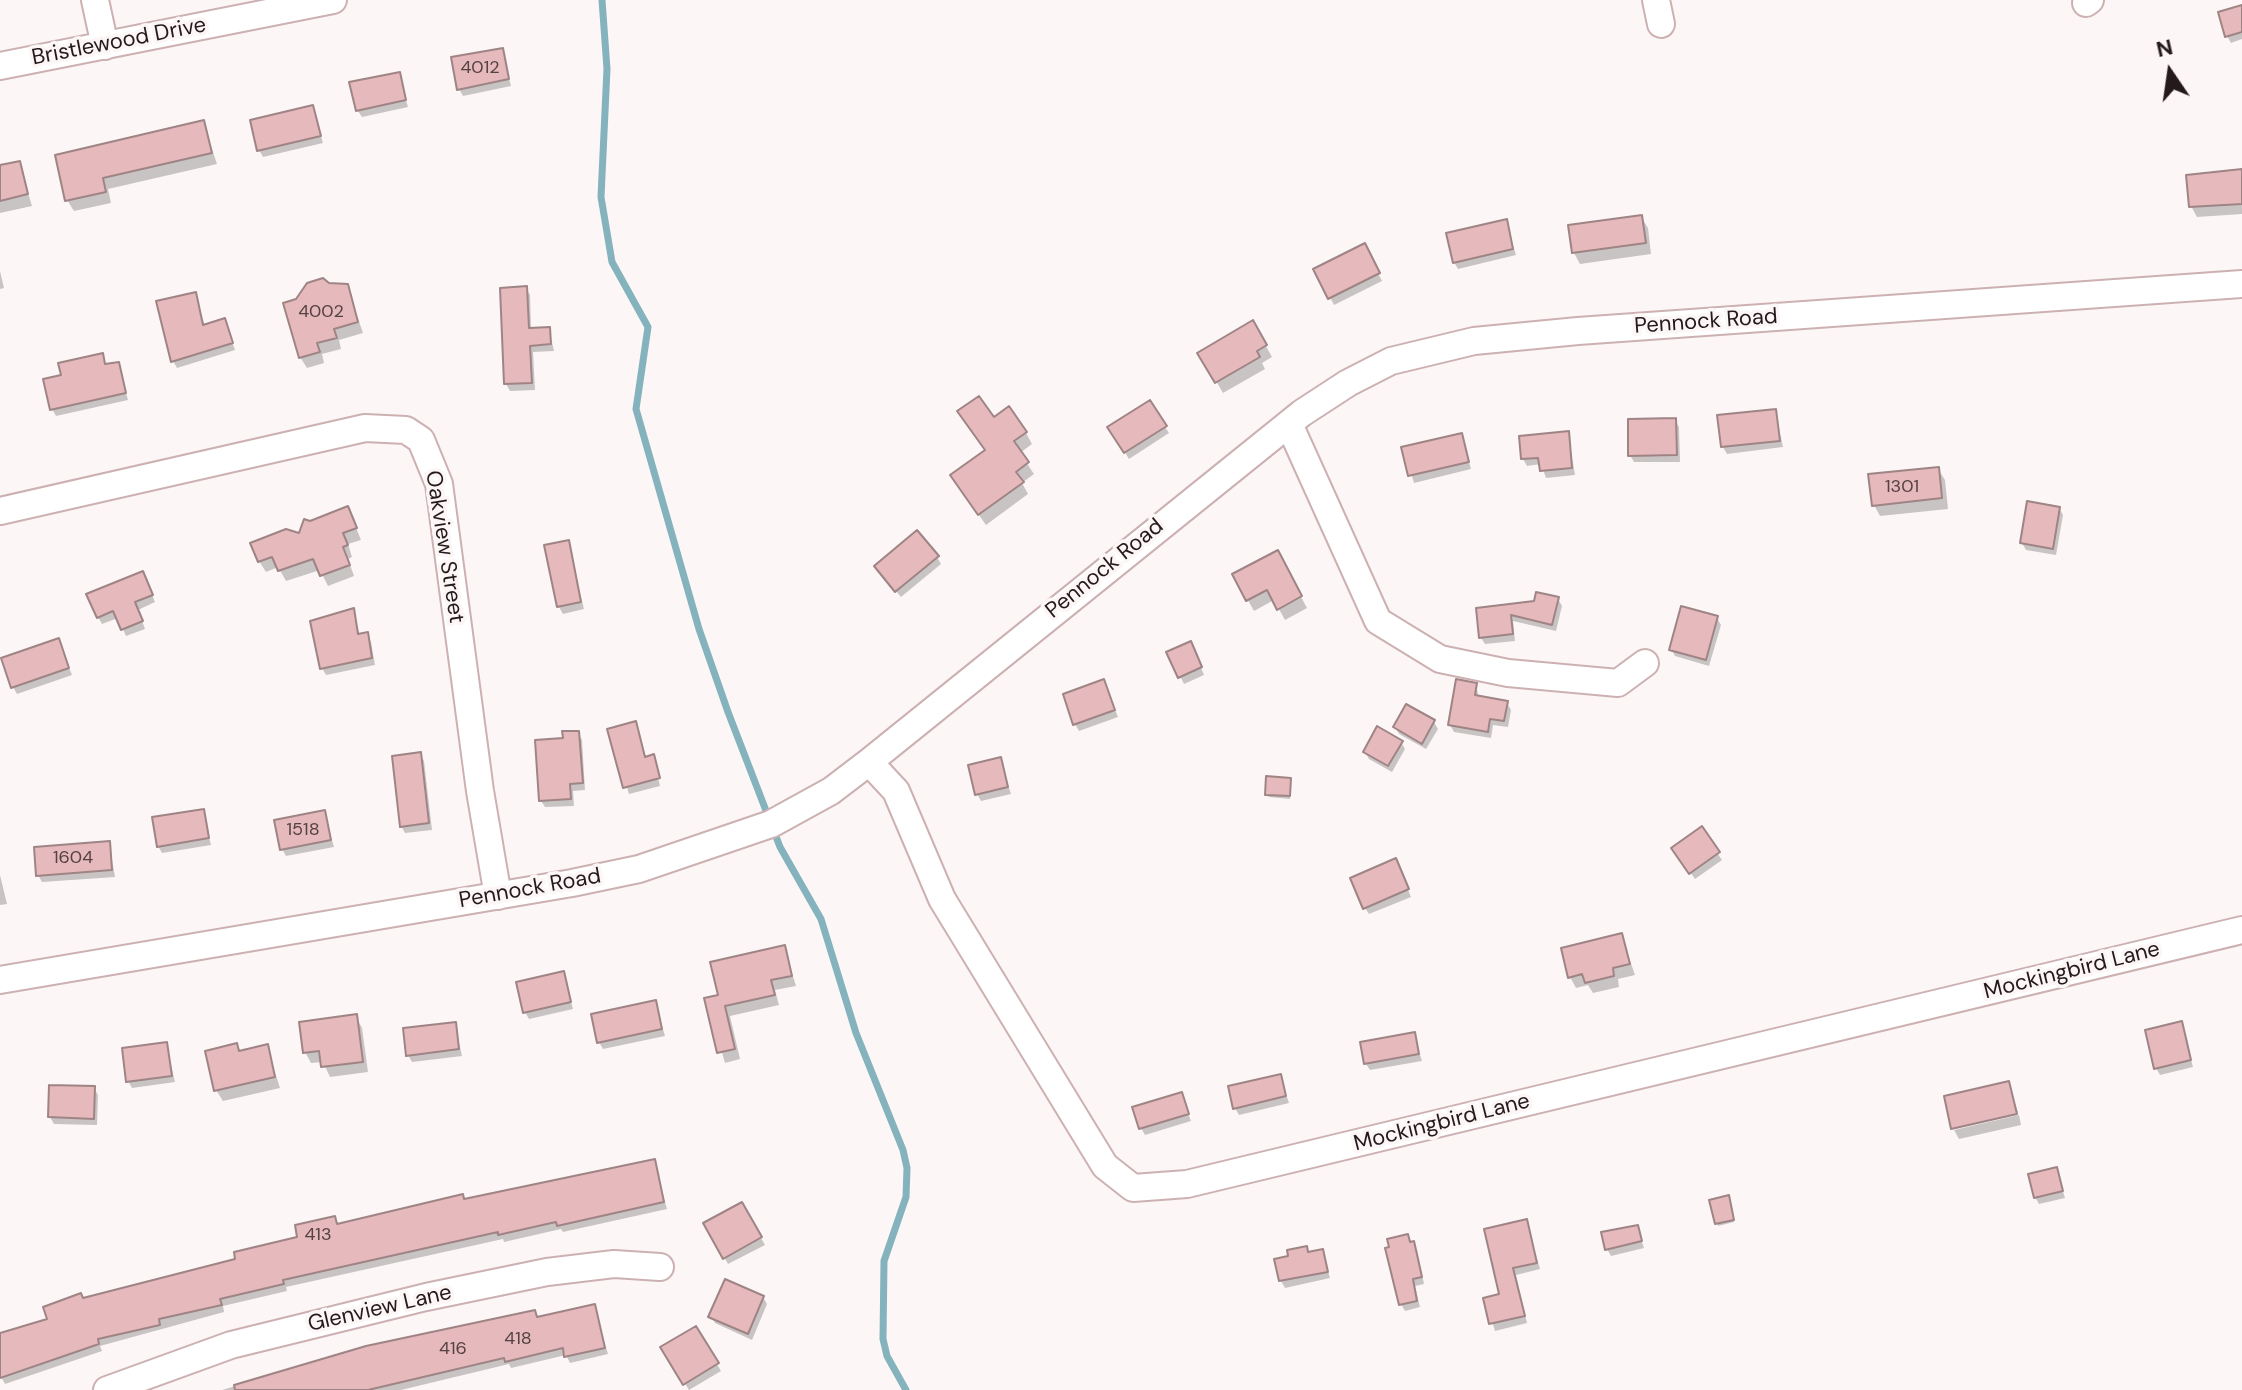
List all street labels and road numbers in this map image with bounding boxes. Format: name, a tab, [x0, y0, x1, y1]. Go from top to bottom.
street label: Bristlewood Drive	[30, 12, 208, 72]
street label: Pennock Road	[1633, 304, 1779, 340]
street label: Oakview Street	[419, 469, 469, 625]
street label: Pennock Road	[1041, 514, 1169, 624]
street label: Pennock Road	[457, 864, 603, 914]
street label: Mockingbird Lane	[1981, 936, 2163, 1006]
street label: Mockingbird Lane	[1351, 1088, 1533, 1158]
street label: Glenview Lane	[306, 1280, 454, 1338]

